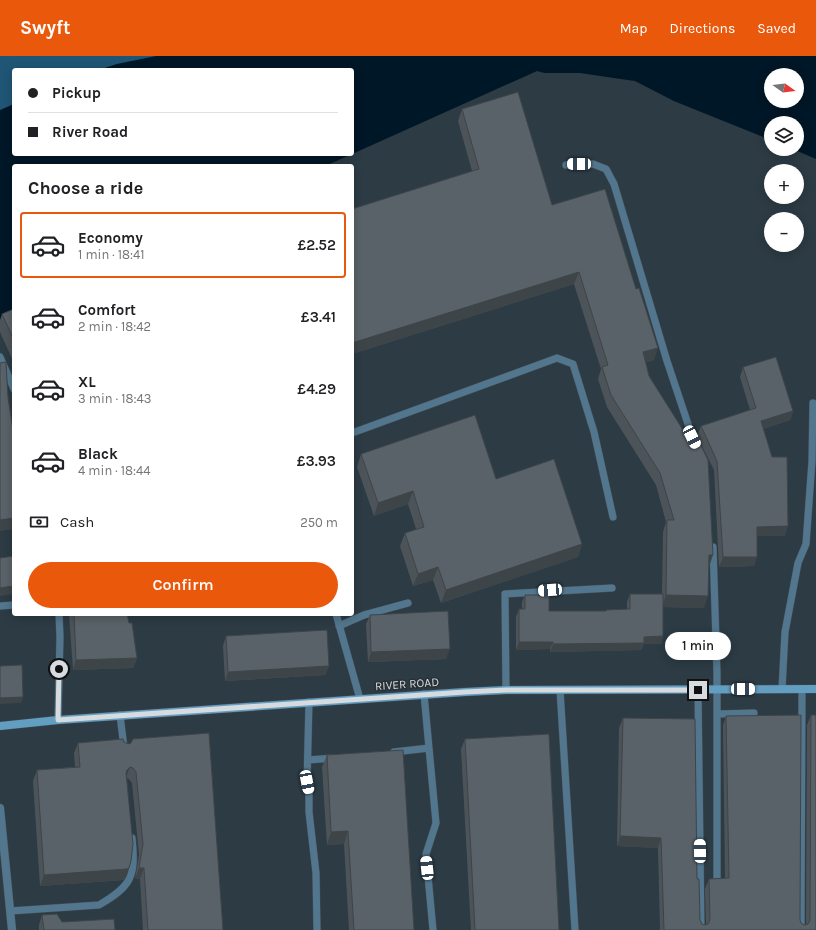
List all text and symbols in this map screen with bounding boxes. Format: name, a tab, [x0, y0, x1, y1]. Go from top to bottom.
text: Swyft	[20, 17, 71, 39]
text: Map	[620, 20, 648, 37]
text: Directions	[670, 20, 735, 37]
text: Saved	[757, 20, 796, 37]
north arrow	[764, 68, 804, 108]
map controls	[764, 68, 804, 252]
text: Pickup	[52, 84, 101, 102]
button: layers	[764, 116, 804, 156]
text: River Road	[52, 123, 128, 141]
car	[567, 158, 591, 170]
button: +	[764, 164, 804, 204]
text: Choose a ride	[28, 177, 143, 199]
button: −	[764, 212, 804, 252]
icon: car	[30, 227, 66, 263]
text: Economy	[78, 229, 143, 247]
text: £2.52	[297, 236, 336, 254]
text: 1 min · 18:41	[78, 247, 145, 262]
icon: car	[30, 299, 66, 335]
text: Comfort	[78, 301, 136, 319]
text: £3.41	[301, 308, 336, 326]
text: 2 min · 18:42	[78, 319, 151, 334]
icon: car	[30, 371, 66, 407]
text: XL	[78, 373, 96, 391]
text: £4.29	[297, 380, 336, 398]
text: 3 min · 18:43	[78, 391, 151, 406]
car	[681, 424, 703, 450]
icon: car	[30, 443, 66, 479]
text: Black	[78, 445, 118, 463]
text: £3.93	[297, 452, 336, 470]
text: 4 min · 18:44	[78, 463, 151, 478]
icon: cash	[28, 511, 50, 533]
text: Cash	[60, 513, 94, 531]
text: 250 m	[300, 515, 338, 530]
button: Confirm	[28, 562, 338, 608]
car	[538, 583, 562, 597]
callout: 1 min	[665, 632, 731, 660]
text: 1 min	[682, 638, 714, 653]
route start	[50, 660, 68, 678]
street label: RIVER ROAD	[374, 675, 440, 693]
route end	[689, 681, 707, 699]
car	[731, 683, 755, 695]
car	[299, 769, 315, 795]
car	[694, 839, 706, 863]
car	[420, 855, 434, 881]

